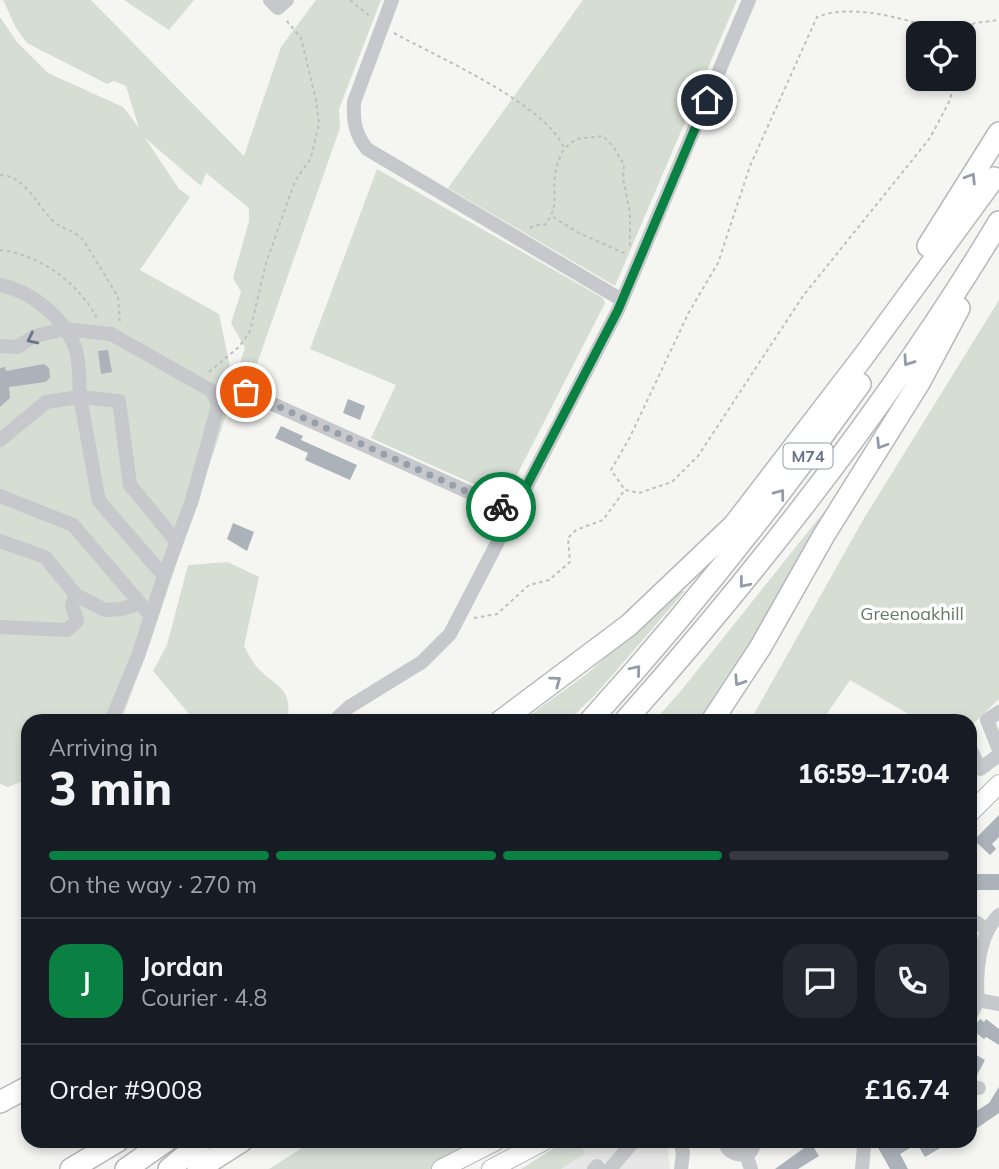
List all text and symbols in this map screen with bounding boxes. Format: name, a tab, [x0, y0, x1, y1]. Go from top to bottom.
map controls	[906, 21, 976, 91]
button: locate	[906, 21, 976, 91]
pin	[677, 70, 737, 130]
icon: home	[688, 81, 726, 119]
one-way arrow	[963, 173, 976, 186]
one-way arrow	[27, 331, 39, 345]
one-way arrow	[904, 353, 917, 366]
pin	[216, 362, 276, 422]
icon: bag	[227, 373, 265, 411]
one-way arrow	[877, 437, 890, 450]
road number: M74	[784, 444, 832, 468]
courier	[466, 472, 536, 542]
icon: bike	[482, 488, 520, 526]
one-way arrow	[771, 489, 784, 502]
one-way arrow	[739, 575, 752, 587]
park label: Greenoakhill	[860, 602, 964, 625]
one-way arrow	[627, 665, 640, 678]
one-way arrow	[735, 673, 747, 686]
one-way arrow	[548, 676, 561, 689]
text: Arriving in	[49, 733, 158, 762]
text: 16:59–17:04	[798, 757, 949, 790]
text: 3 min	[49, 759, 172, 817]
text: On the way · 270 m	[49, 870, 257, 899]
button: chat	[783, 944, 857, 1018]
button: phone	[875, 944, 949, 1018]
text: Jordan	[141, 950, 224, 983]
text: J	[81, 965, 91, 998]
text: Courier · 4.8	[141, 983, 267, 1012]
text: Order #9008	[49, 1073, 202, 1106]
text: £16.74	[865, 1073, 949, 1106]

